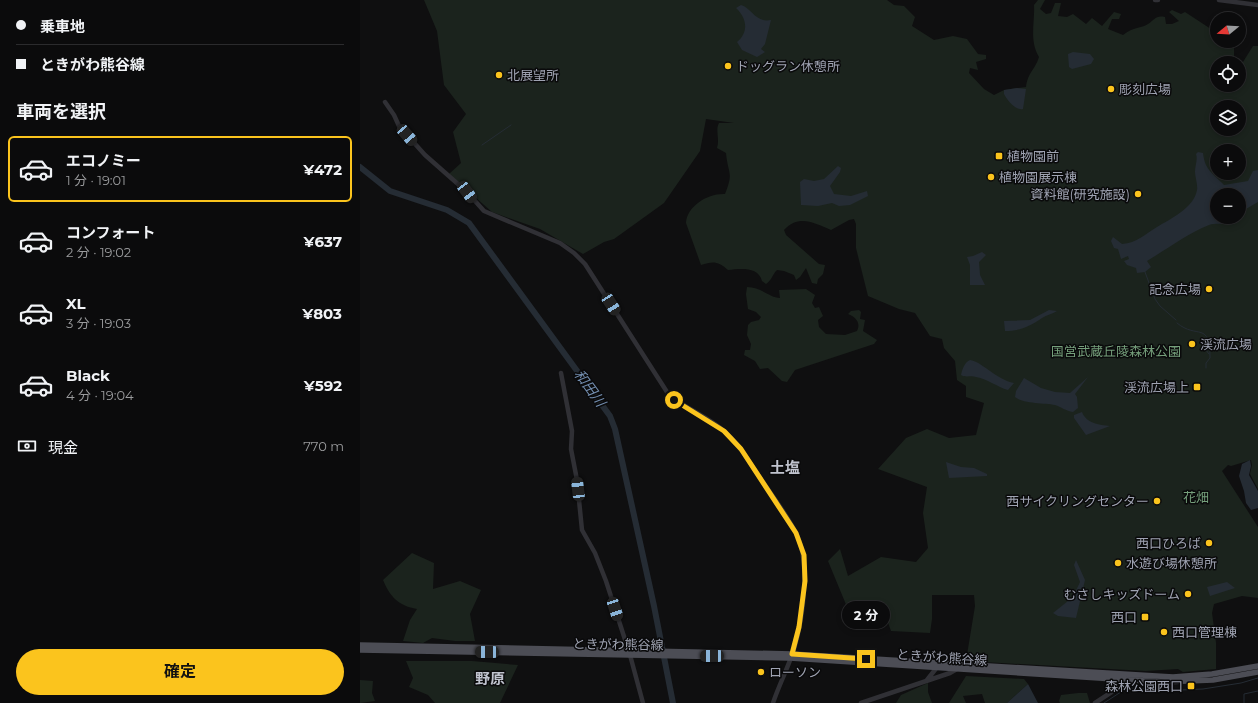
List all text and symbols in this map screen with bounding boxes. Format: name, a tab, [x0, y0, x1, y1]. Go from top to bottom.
north arrow	[1210, 12, 1246, 48]
map controls	[1210, 12, 1246, 224]
text: 乗車地	[40, 17, 85, 36]
text: ときがわ熊谷線	[40, 55, 145, 74]
button: locate	[1210, 56, 1246, 92]
place label: ドッグラン休憩所	[736, 58, 840, 74]
marker: ドッグラン休憩所	[723, 61, 733, 71]
place label: 北展望所	[507, 67, 559, 83]
marker: 北展望所	[494, 70, 504, 80]
place label: 彫刻広場	[1119, 81, 1171, 97]
marker: 彫刻広場	[1106, 84, 1116, 94]
button: layers	[1210, 100, 1246, 136]
text: 車両を選択	[16, 101, 106, 123]
car	[395, 122, 419, 148]
button: +	[1210, 144, 1246, 180]
place label: 植物園前	[1007, 148, 1059, 164]
icon: car	[18, 151, 54, 187]
text: エコノミー	[66, 151, 141, 170]
marker: 植物園前	[994, 151, 1004, 161]
text: ¥472	[303, 160, 342, 179]
place label: 植物園展示棟	[999, 169, 1077, 185]
text: 1 分 · 19:01	[66, 172, 126, 188]
marker: 植物園展示棟	[986, 172, 996, 182]
car	[455, 179, 479, 205]
place label: 資料館(研究施設)	[1030, 186, 1130, 202]
button: −	[1210, 188, 1246, 224]
marker: 資料館(研究施設)	[1133, 189, 1143, 199]
icon: car	[18, 223, 54, 259]
text: コンフォート	[66, 223, 156, 242]
text: ¥637	[304, 232, 342, 251]
text: 2 分 · 19:02	[66, 244, 131, 260]
place label: 記念広場	[1149, 281, 1201, 297]
marker: 記念広場	[1204, 284, 1214, 294]
car	[599, 291, 623, 317]
text: XL	[66, 294, 85, 313]
icon: car	[18, 295, 54, 331]
text: ¥803	[302, 304, 342, 323]
text: 3 分 · 19:03	[66, 315, 131, 331]
place label: 渓流広場	[1200, 336, 1252, 352]
marker: 渓流広場	[1187, 339, 1197, 349]
park label: 国営武蔵丘陵森林公園	[1051, 343, 1181, 359]
text: Black	[66, 366, 110, 385]
water label: 和田川	[570, 366, 611, 412]
icon: car	[18, 367, 54, 403]
text: ¥592	[304, 376, 342, 395]
place label: 渓流広場上	[1124, 379, 1189, 395]
marker: 渓流広場上	[1192, 382, 1202, 392]
text: 4 分 · 19:04	[66, 387, 134, 403]
route start	[665, 391, 683, 409]
icon: cash	[16, 435, 38, 457]
text: 現金	[48, 438, 78, 457]
text: 770 m	[303, 438, 344, 454]
district label: 土塩	[770, 458, 800, 477]
car	[571, 476, 585, 502]
park label: 花畑	[1183, 489, 1209, 505]
place label: 西サイクリングセンター	[1006, 493, 1149, 509]
marker: 西サイクリングセンター	[1152, 496, 1162, 506]
place label: 西口ひろば	[1136, 535, 1201, 551]
marker: 西口ひろば	[1204, 538, 1214, 548]
place label: 水遊び場休憩所	[1126, 555, 1217, 571]
marker: 水遊び場休憩所	[1113, 558, 1123, 568]
place label: むさしキッズドーム	[1063, 586, 1180, 602]
marker: むさしキッズドーム	[1183, 589, 1193, 599]
car	[606, 596, 624, 622]
callout: 2 分	[842, 601, 890, 629]
text: 2 分	[854, 607, 878, 623]
place label: 西口	[1111, 609, 1137, 625]
marker: 西口	[1140, 612, 1150, 622]
place label: 西口管理棟	[1172, 624, 1237, 640]
marker: 西口管理棟	[1159, 627, 1169, 637]
street label: ときがわ熊谷線	[572, 635, 664, 653]
car	[475, 646, 499, 658]
street label: ときがわ熊谷線	[896, 646, 988, 668]
button: 確定	[16, 649, 344, 695]
car	[700, 650, 724, 662]
route end	[857, 650, 875, 668]
place label: ローソン	[769, 664, 821, 680]
marker: ローソン	[756, 667, 766, 677]
district label: 野原	[475, 669, 505, 688]
place label: 森林公園西口	[1105, 678, 1183, 694]
marker: 森林公園西口	[1186, 681, 1196, 691]

